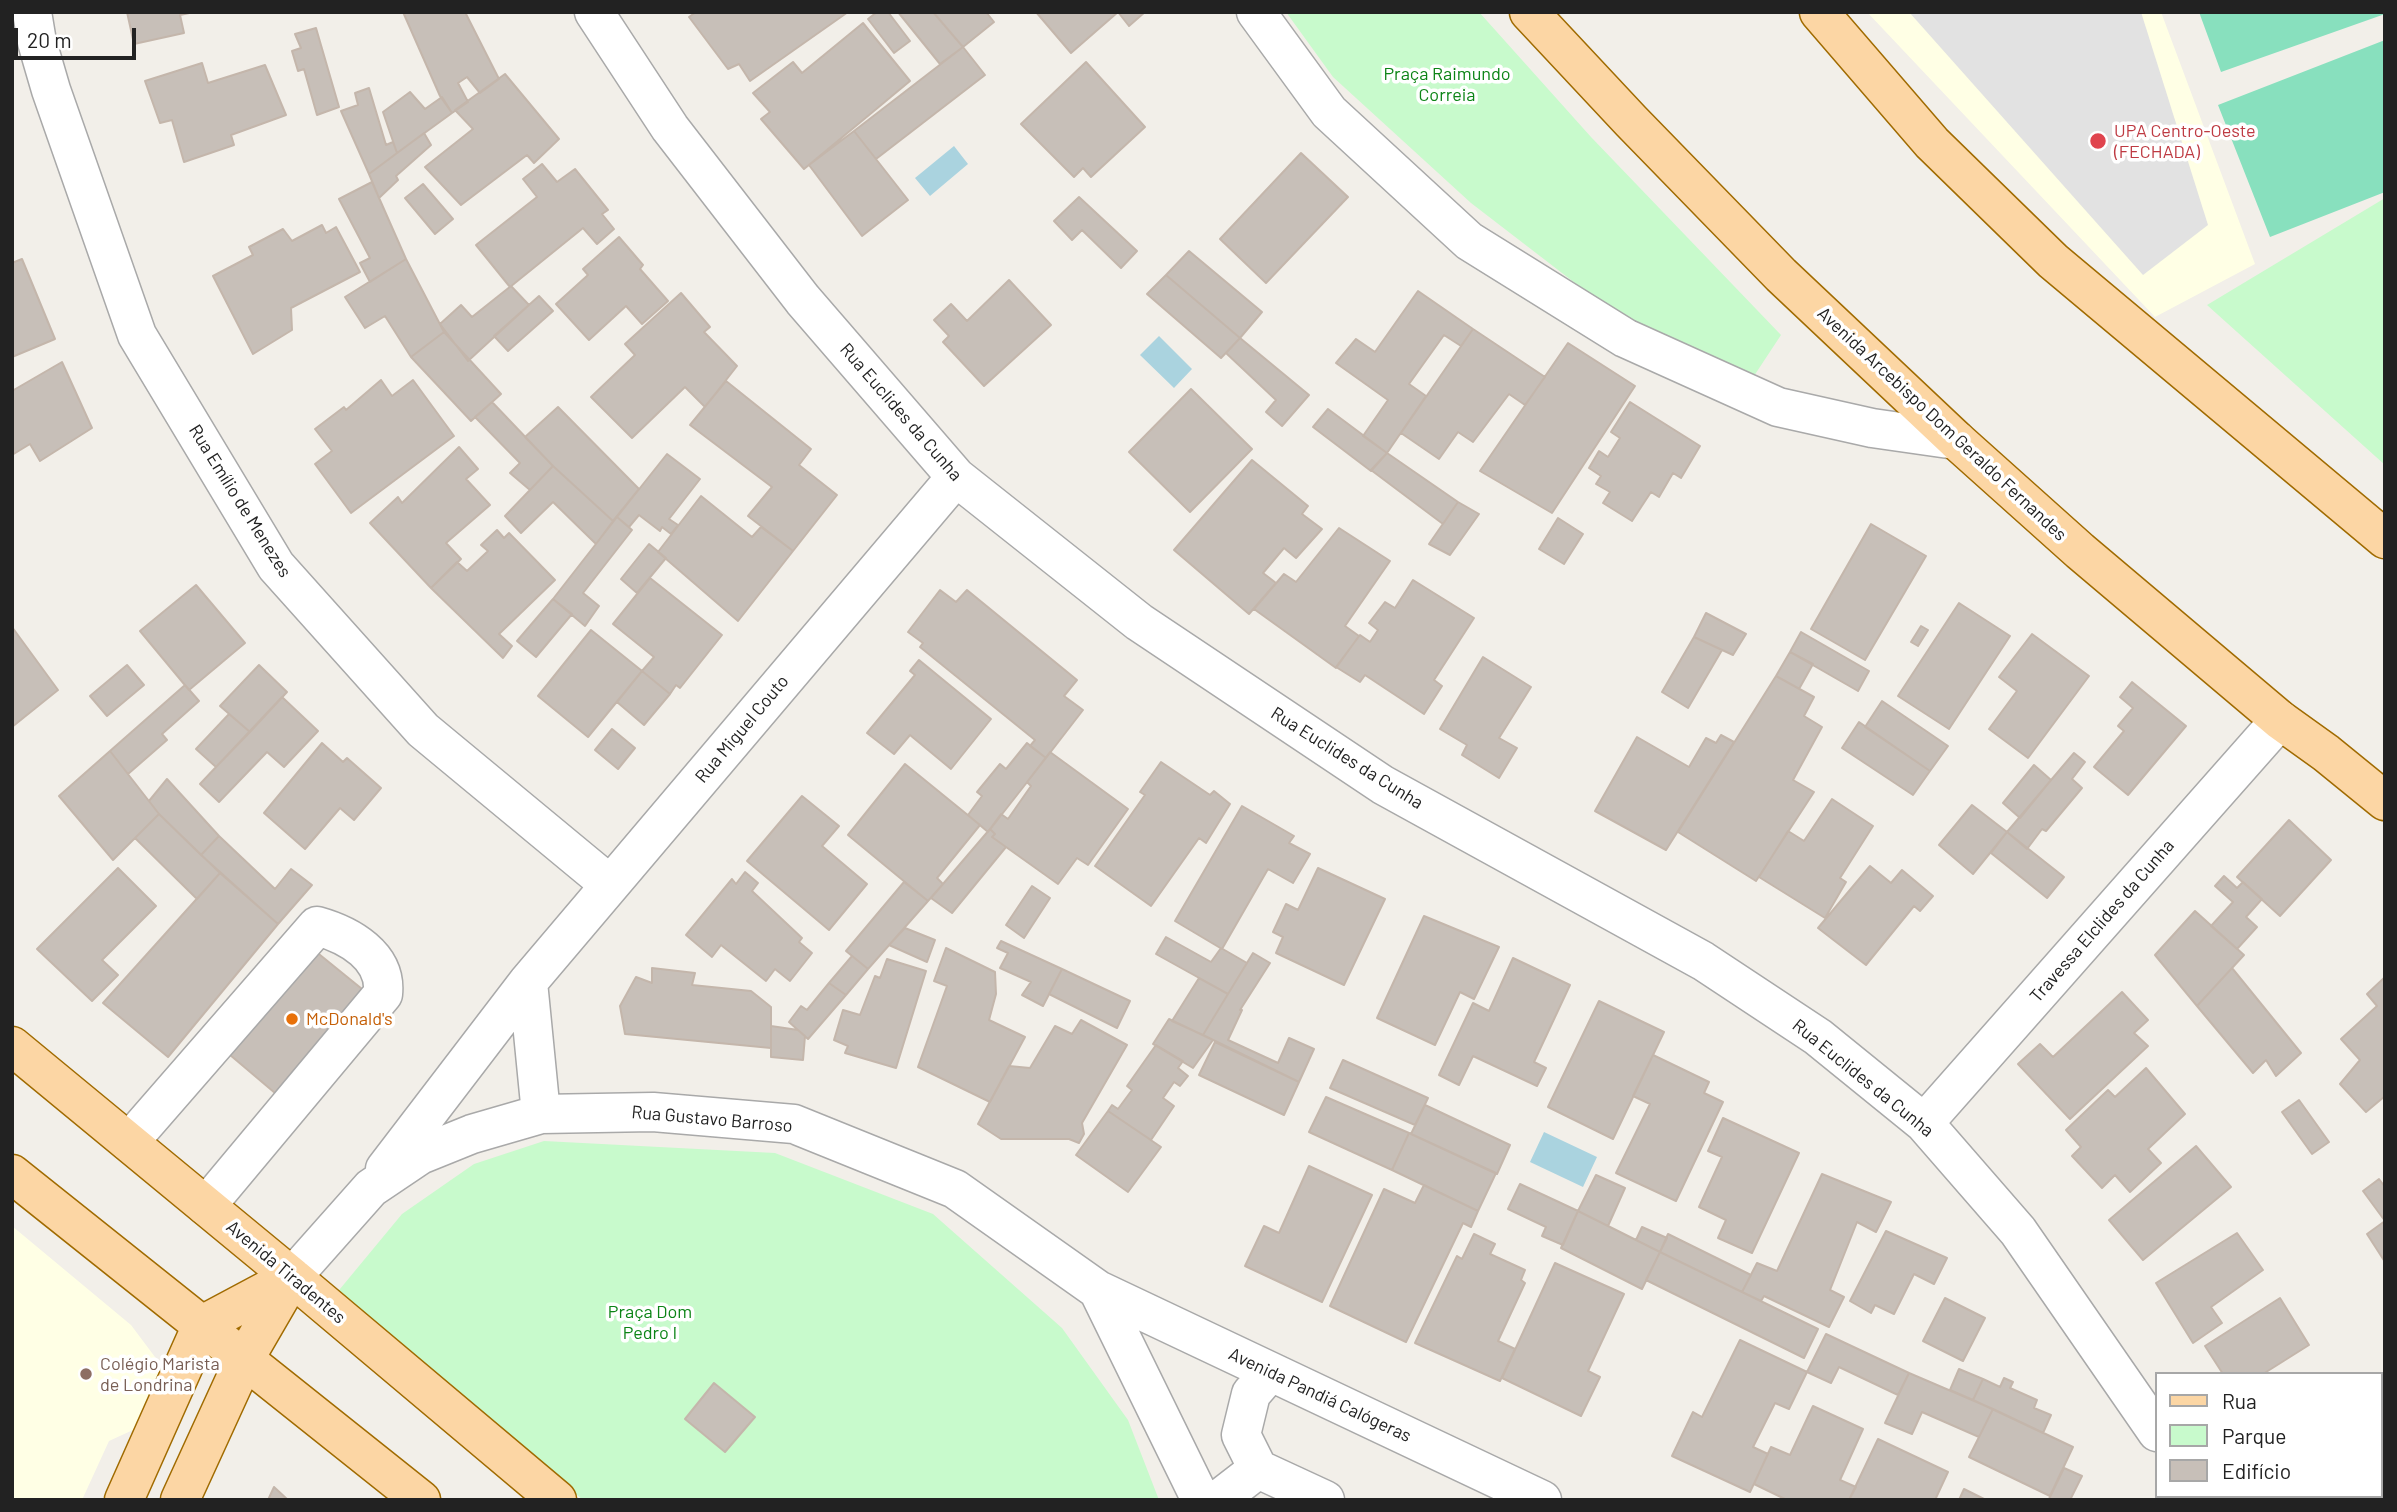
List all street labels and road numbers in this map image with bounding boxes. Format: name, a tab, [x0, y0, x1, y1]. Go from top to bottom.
street label: Avenida Arcebispo Dom Geraldo Fernandes	[1813, 303, 2071, 545]
street label: Rua Euclides da Cunha	[835, 339, 967, 485]
street label: Rua Emílio de Menezes	[184, 421, 296, 581]
street label: Rua Miguel Couto	[691, 671, 793, 787]
street label: Rua Euclides da Cunha	[1267, 702, 1427, 814]
street label: Travessa Elclides da Cunha	[2025, 835, 2179, 1007]
street label: Rua Euclides da Cunha	[1788, 1014, 1938, 1142]
street label: Rua Gustavo Barroso	[630, 1101, 794, 1137]
street label: Avenida Tiradentes	[222, 1216, 350, 1328]
street label: Avenida Pandiá Calógeras	[1225, 1343, 1415, 1447]

